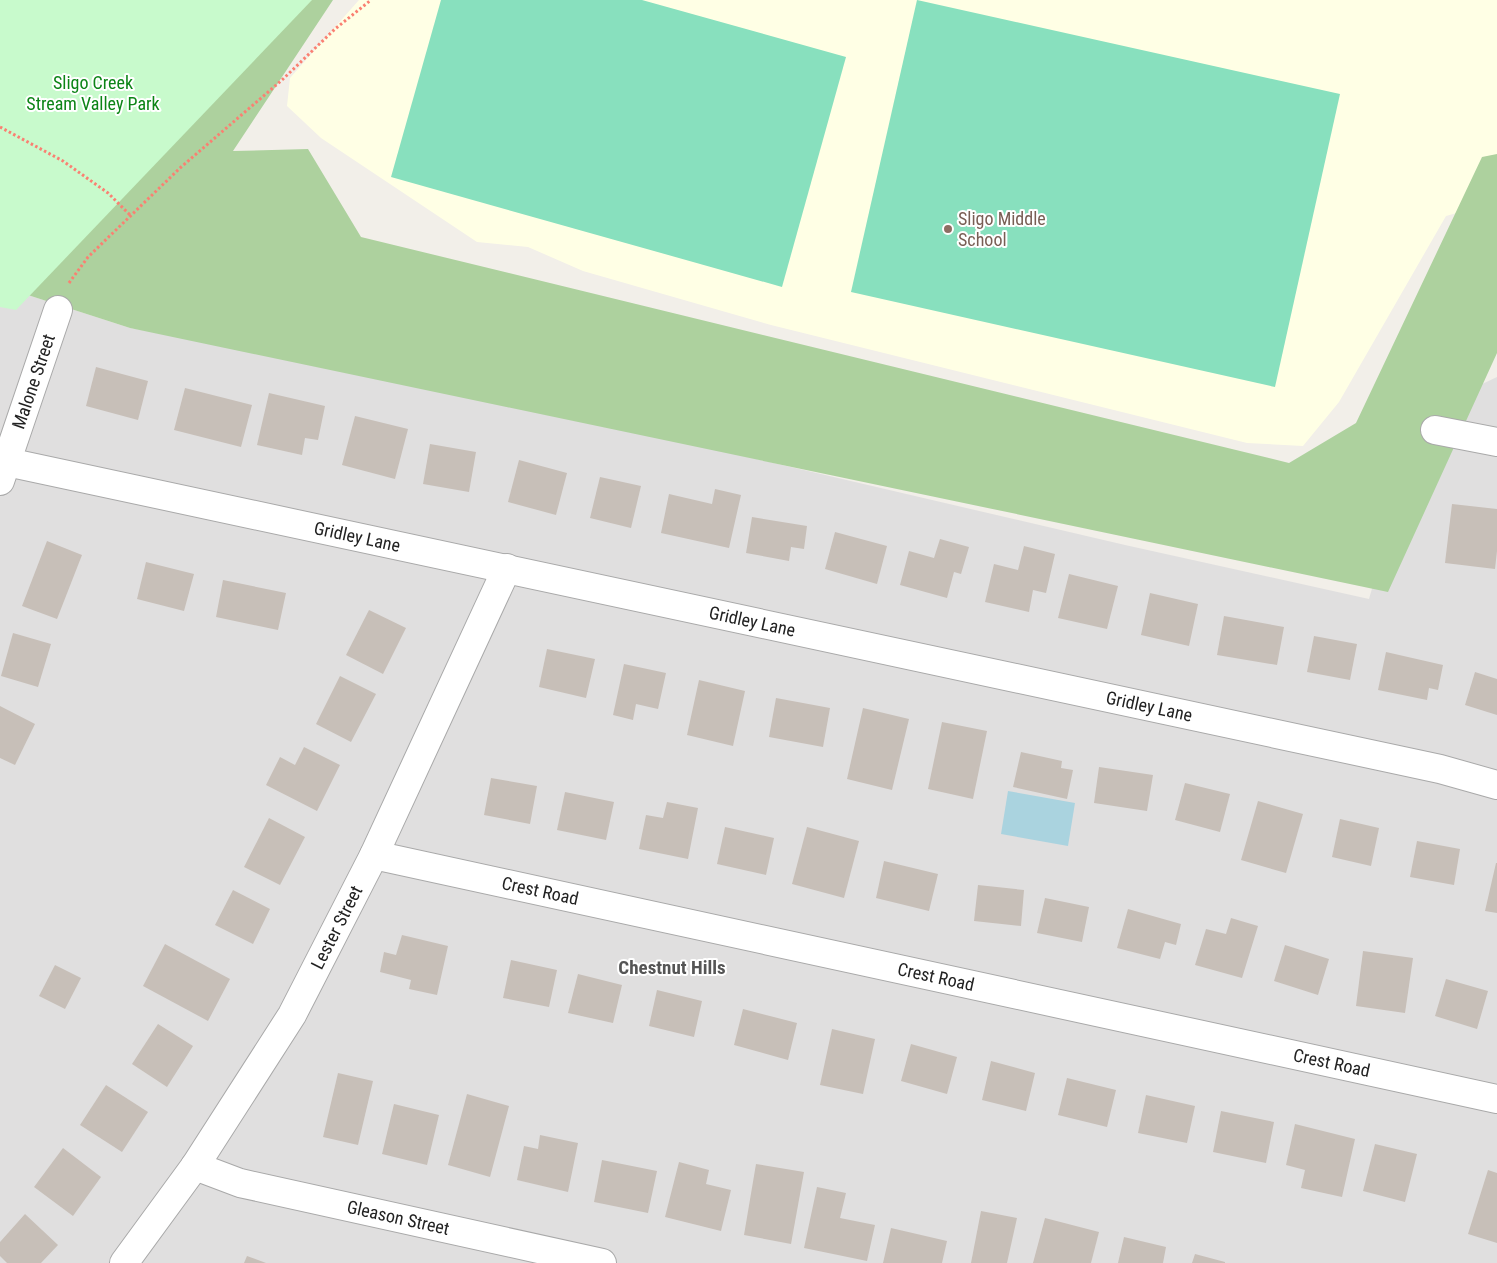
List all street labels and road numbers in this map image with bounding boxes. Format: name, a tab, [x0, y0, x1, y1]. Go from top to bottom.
street label: Malone Street	[7, 331, 59, 432]
street label: Gridley Lane	[312, 517, 402, 556]
street label: Gridley Lane	[707, 602, 797, 641]
street label: Gridley Lane	[1104, 687, 1194, 726]
street label: Crest Road	[500, 872, 580, 909]
street label: Lester Street	[306, 882, 366, 972]
street label: Crest Road	[896, 958, 976, 995]
street label: Crest Road	[1291, 1044, 1372, 1081]
street label: Gleason Street	[345, 1196, 451, 1239]

